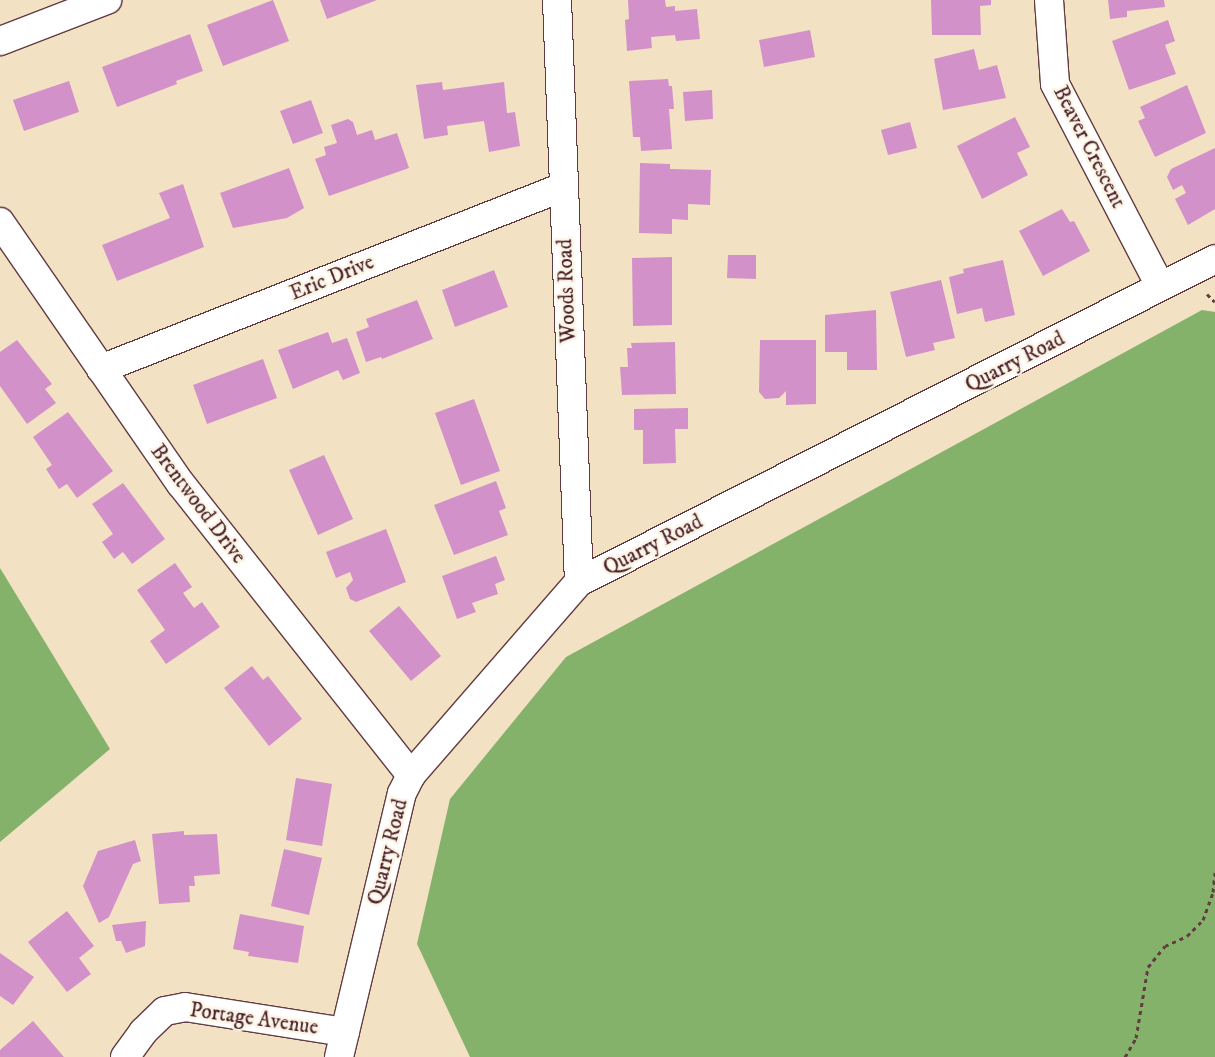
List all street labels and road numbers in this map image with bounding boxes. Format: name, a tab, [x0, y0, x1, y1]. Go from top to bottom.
street label: Beaver Crescent	[1047, 82, 1131, 212]
street label: Woods Road	[553, 239, 581, 343]
street label: Eric Drive	[286, 250, 378, 306]
street label: Quarry Road	[961, 326, 1069, 398]
street label: Brentwood Drive	[145, 439, 251, 569]
street label: Quarry Road	[599, 509, 707, 581]
street label: Quarry Road	[363, 796, 413, 908]
street label: Portage Avenue	[188, 998, 320, 1040]

